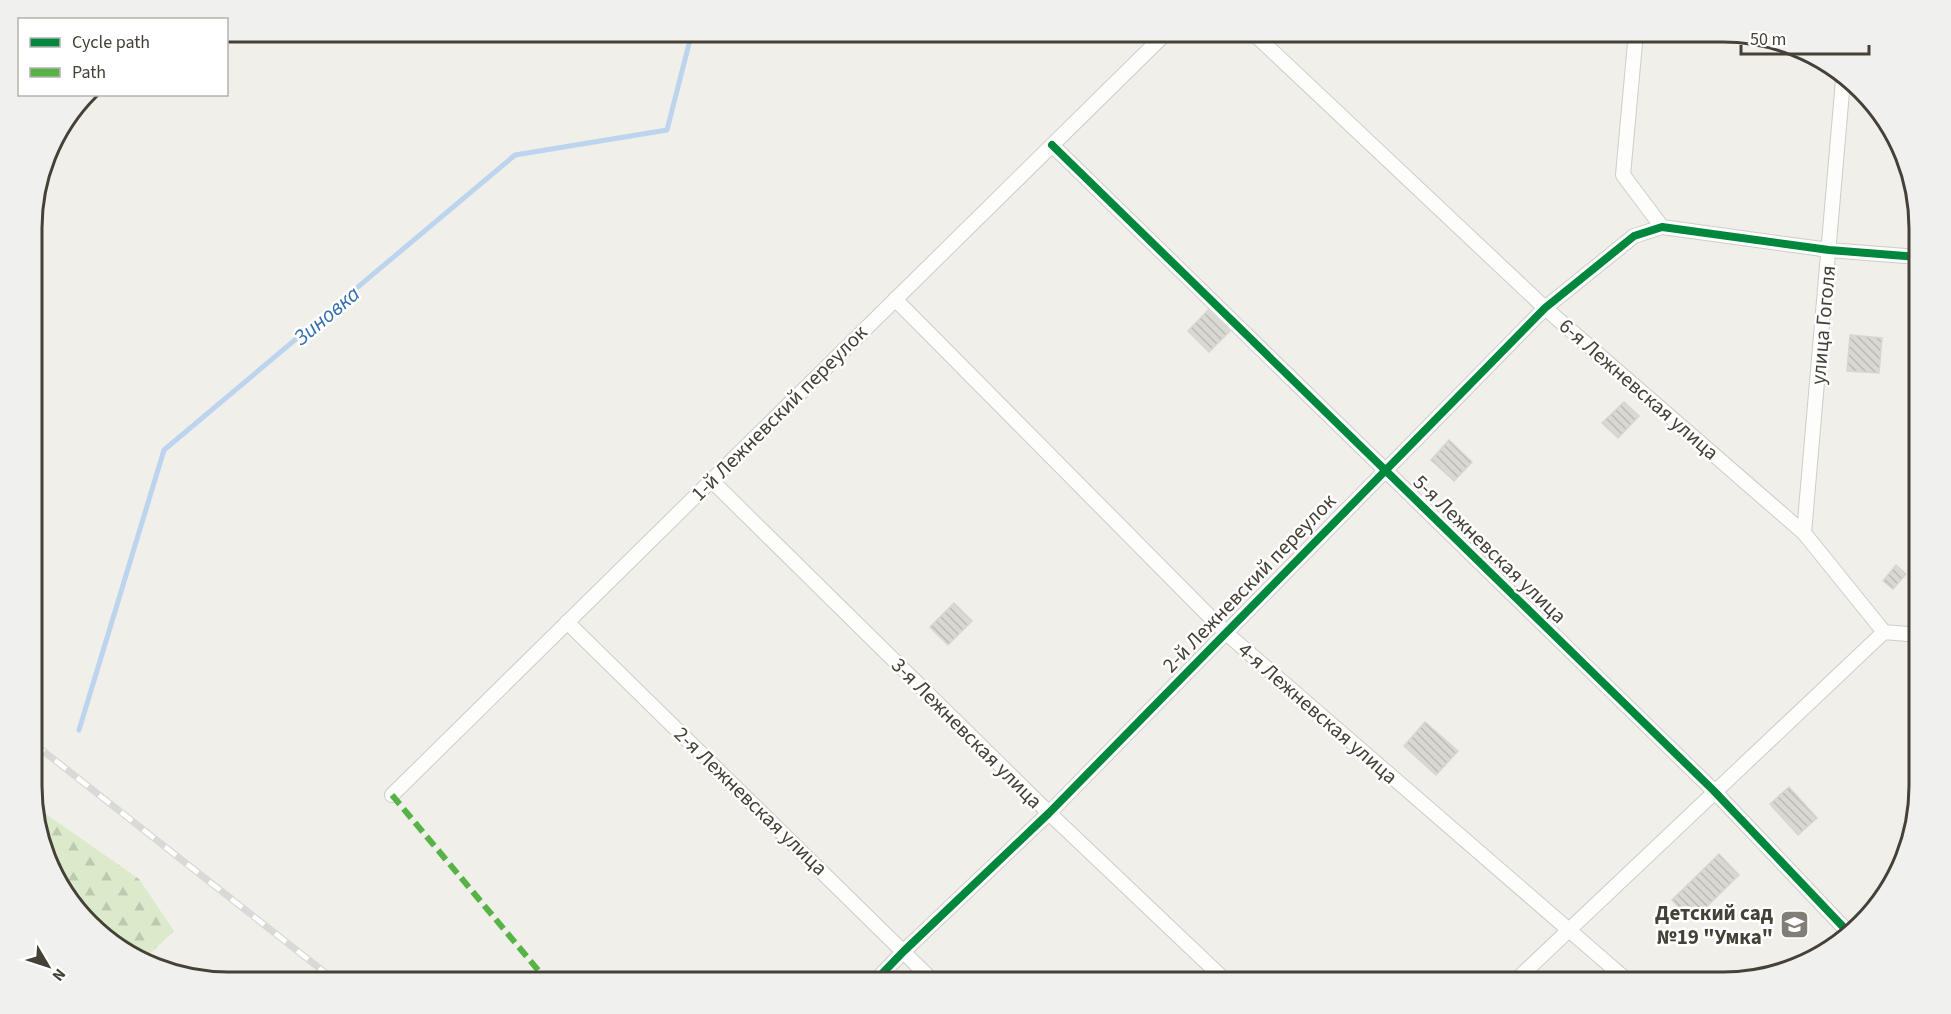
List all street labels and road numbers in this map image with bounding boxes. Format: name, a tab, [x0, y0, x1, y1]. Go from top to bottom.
street label: улица Гоголя	[1803, 264, 1843, 386]
street label: 6-я Лежневская улица	[1553, 311, 1725, 467]
street label: 1-й Лежневский переулок	[684, 318, 874, 508]
street label: 5-я Лежневская улица	[1407, 468, 1573, 630]
street label: 2-й Лежневский переулок	[1155, 486, 1343, 679]
street label: 4-я Лежневская улица	[1232, 635, 1404, 791]
street label: 3-я Лежневская улица	[885, 651, 1049, 815]
street label: 2-я Лежневская улица	[668, 720, 834, 882]

